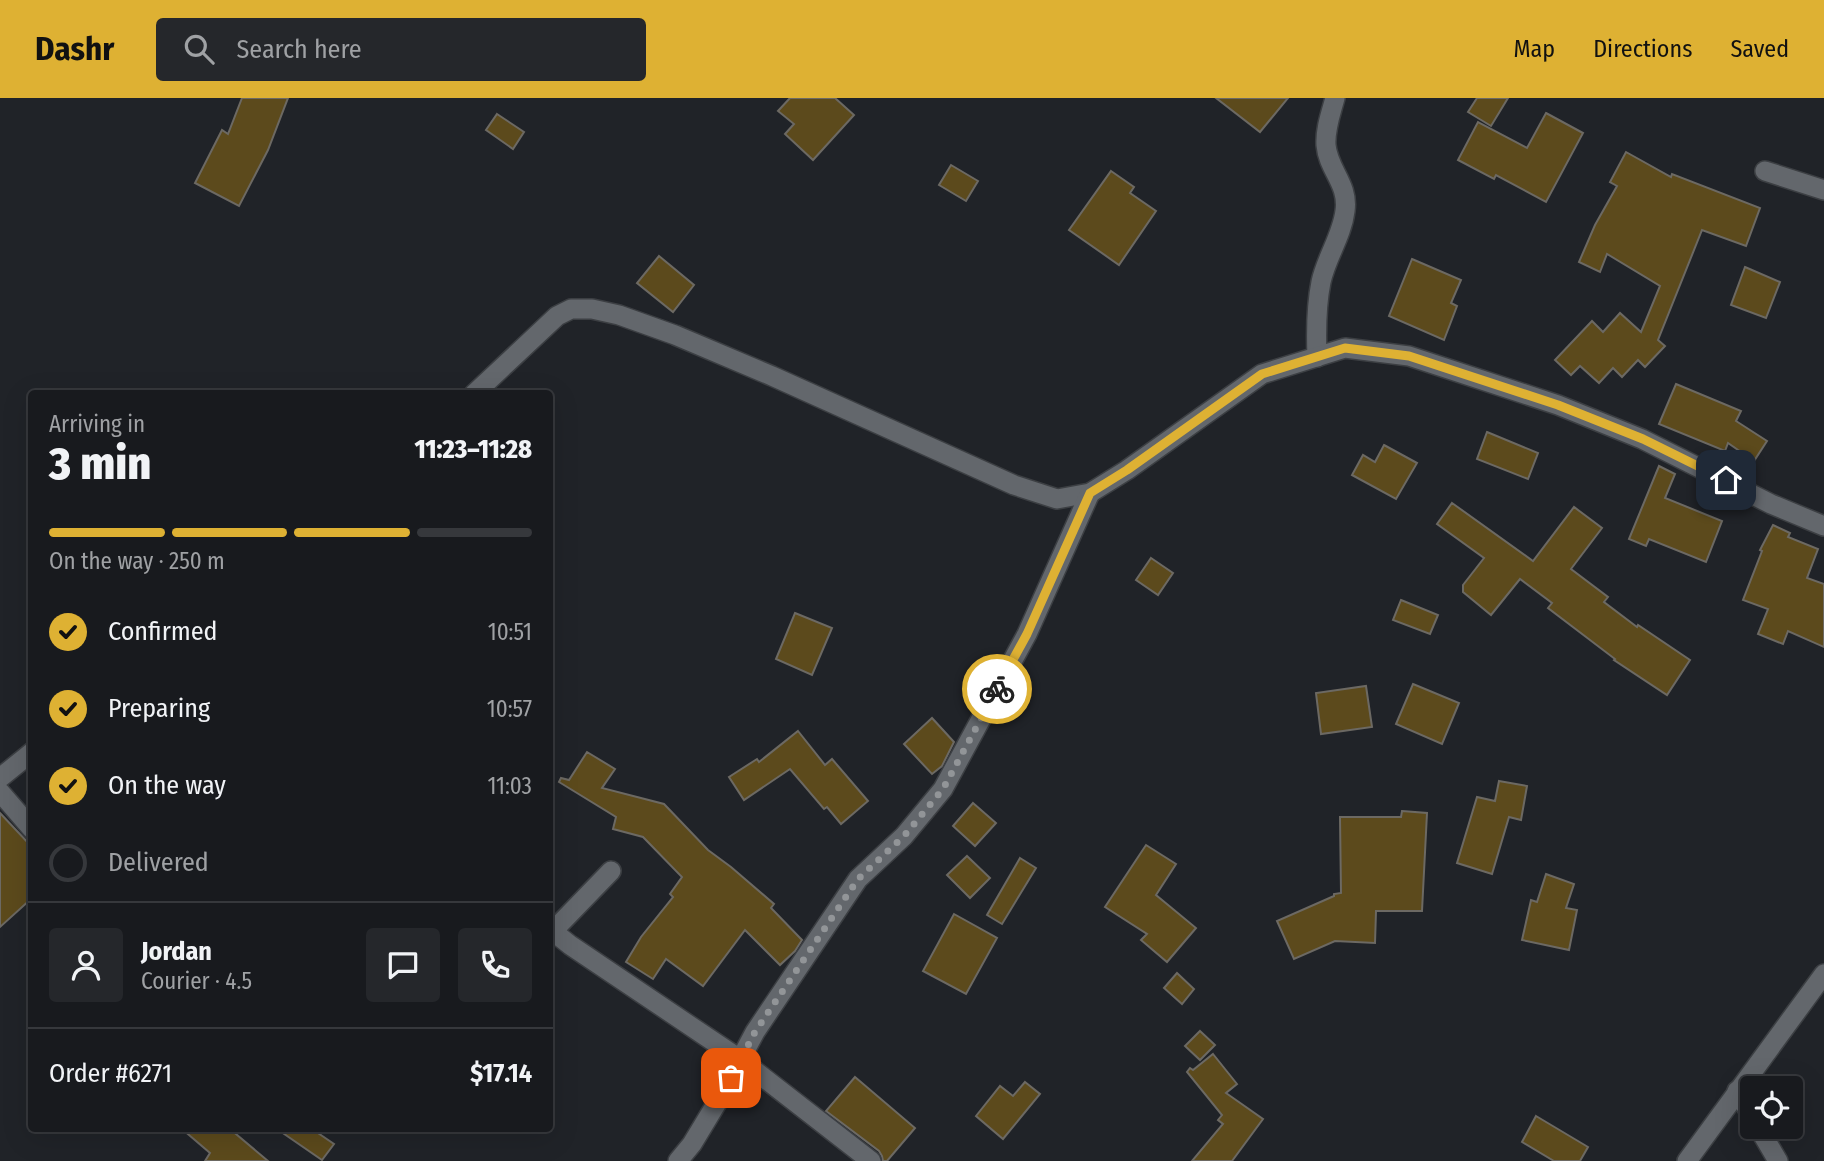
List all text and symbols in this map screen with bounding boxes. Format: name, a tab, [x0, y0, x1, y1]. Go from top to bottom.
search box	[156, 18, 646, 81]
text: Dashr	[35, 29, 114, 69]
icon: search	[180, 30, 218, 68]
text: Search here	[236, 34, 362, 65]
text: Map	[1514, 35, 1555, 63]
text: Directions	[1593, 35, 1692, 63]
text: Saved	[1730, 35, 1789, 63]
text: Arriving in	[49, 410, 145, 438]
text: 11:23–11:28	[415, 434, 532, 465]
text: 3 min	[49, 436, 151, 491]
pin	[1696, 450, 1756, 510]
icon: home	[1707, 461, 1745, 499]
text: On the way · 250 m	[49, 547, 225, 575]
icon: check	[49, 613, 87, 651]
text: Confirmed	[108, 616, 218, 647]
text: 10:51	[488, 618, 532, 646]
courier	[962, 654, 1032, 724]
icon: bike	[978, 670, 1016, 708]
icon: check	[49, 690, 87, 728]
text: Preparing	[108, 693, 210, 724]
text: 10:57	[487, 695, 532, 723]
icon: check	[49, 767, 87, 805]
text: On the way	[108, 770, 226, 801]
text: 11:03	[487, 772, 532, 800]
text: Delivered	[108, 847, 209, 878]
button: person	[49, 928, 123, 1002]
button: chat	[366, 928, 440, 1002]
button: phone	[458, 928, 532, 1002]
text: Jordan	[141, 936, 212, 967]
text: Courier · 4.5	[141, 967, 252, 995]
pin	[701, 1048, 761, 1108]
text: Order #6271	[49, 1058, 172, 1089]
text: $17.14	[470, 1058, 532, 1089]
icon: bag	[712, 1059, 750, 1097]
map controls	[1740, 1076, 1803, 1139]
button: locate	[1740, 1076, 1803, 1139]

